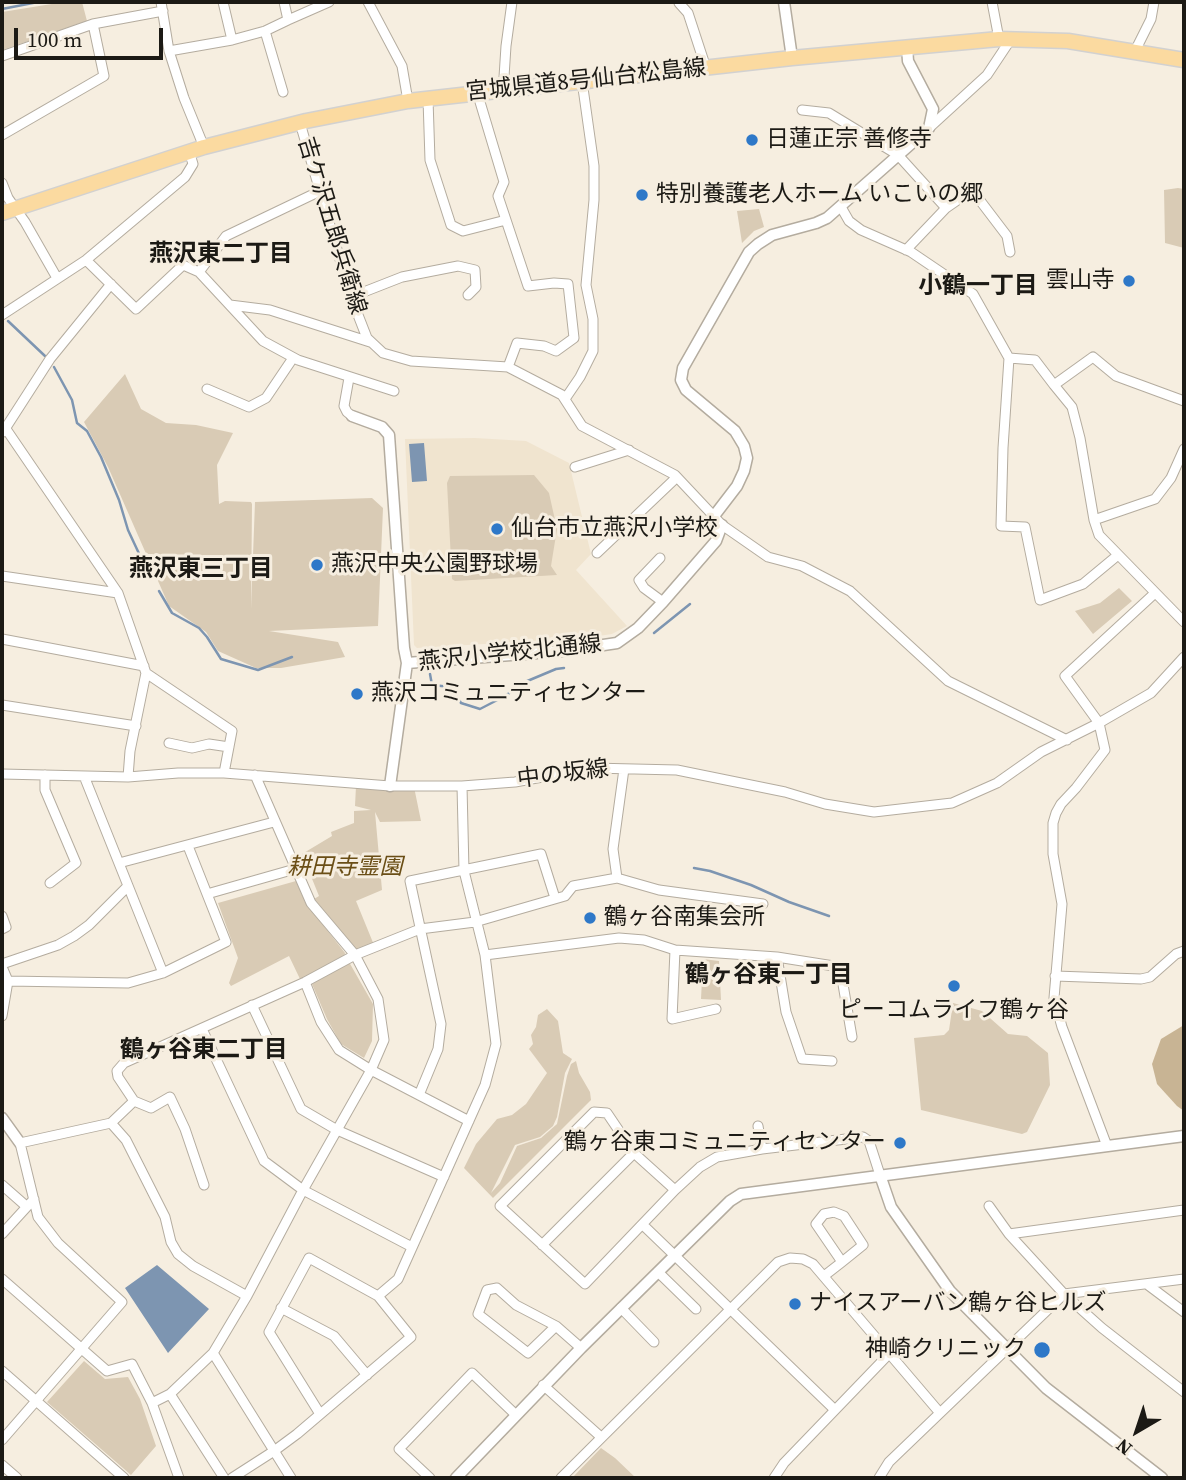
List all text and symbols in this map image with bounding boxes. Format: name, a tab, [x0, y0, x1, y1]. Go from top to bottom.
scale bar	[18, 14, 166, 58]
text: 100 m	[27, 25, 82, 54]
street label: 宮城県道8号仙台松島線	[464, 55, 708, 107]
place label: 日蓮正宗 善修寺	[766, 126, 932, 154]
marker: 日蓮正宗 善修寺	[744, 132, 760, 148]
street label: 吉ケ沢五郎兵衛線	[291, 134, 371, 318]
place label: 特別養護老人ホーム いこいの郷	[656, 181, 983, 209]
marker: 特別養護老人ホーム いこいの郷	[634, 187, 650, 203]
district label: 燕沢東二丁目	[149, 241, 293, 269]
place label: 雲山寺	[1046, 267, 1115, 295]
district label: 小鶴一丁目	[918, 273, 1038, 301]
marker: 雲山寺	[1121, 273, 1137, 289]
place label: 仙台市立燕沢小学校	[511, 515, 718, 543]
marker: 仙台市立燕沢小学校	[489, 521, 505, 537]
place label: 燕沢中央公園野球場	[331, 551, 538, 579]
district label: 燕沢東三丁目	[129, 556, 273, 584]
marker: 燕沢中央公園野球場	[309, 557, 325, 573]
street label: 燕沢小学校北通線	[417, 631, 603, 677]
place label: 燕沢コミュニティセンター	[371, 680, 647, 708]
marker: 燕沢コミュニティセンター	[349, 686, 365, 702]
street label: 中の坂線	[516, 756, 610, 794]
park label: 耕田寺霊園	[288, 854, 402, 882]
place label: 鶴ヶ谷南集会所	[604, 904, 765, 932]
marker: 鶴ヶ谷南集会所	[582, 910, 598, 926]
district label: 鶴ヶ谷東一丁目	[685, 962, 853, 990]
marker: ピーコムライフ鶴ヶ谷	[946, 978, 962, 994]
place label: ピーコムライフ鶴ヶ谷	[839, 997, 1069, 1025]
district label: 鶴ヶ谷東二丁目	[120, 1037, 288, 1065]
place label: 鶴ヶ谷東コミュニティセンター	[564, 1129, 886, 1157]
marker: 鶴ヶ谷東コミュニティセンター	[892, 1135, 908, 1151]
place label: ナイスアーバン鶴ヶ谷ヒルズ	[809, 1290, 1107, 1318]
marker: ナイスアーバン鶴ヶ谷ヒルズ	[787, 1296, 803, 1312]
place label: 神崎クリニック	[865, 1336, 1026, 1364]
marker: 神崎クリニック	[1032, 1340, 1052, 1360]
north arrow	[1102, 1396, 1172, 1466]
text: N	[1110, 1433, 1137, 1462]

